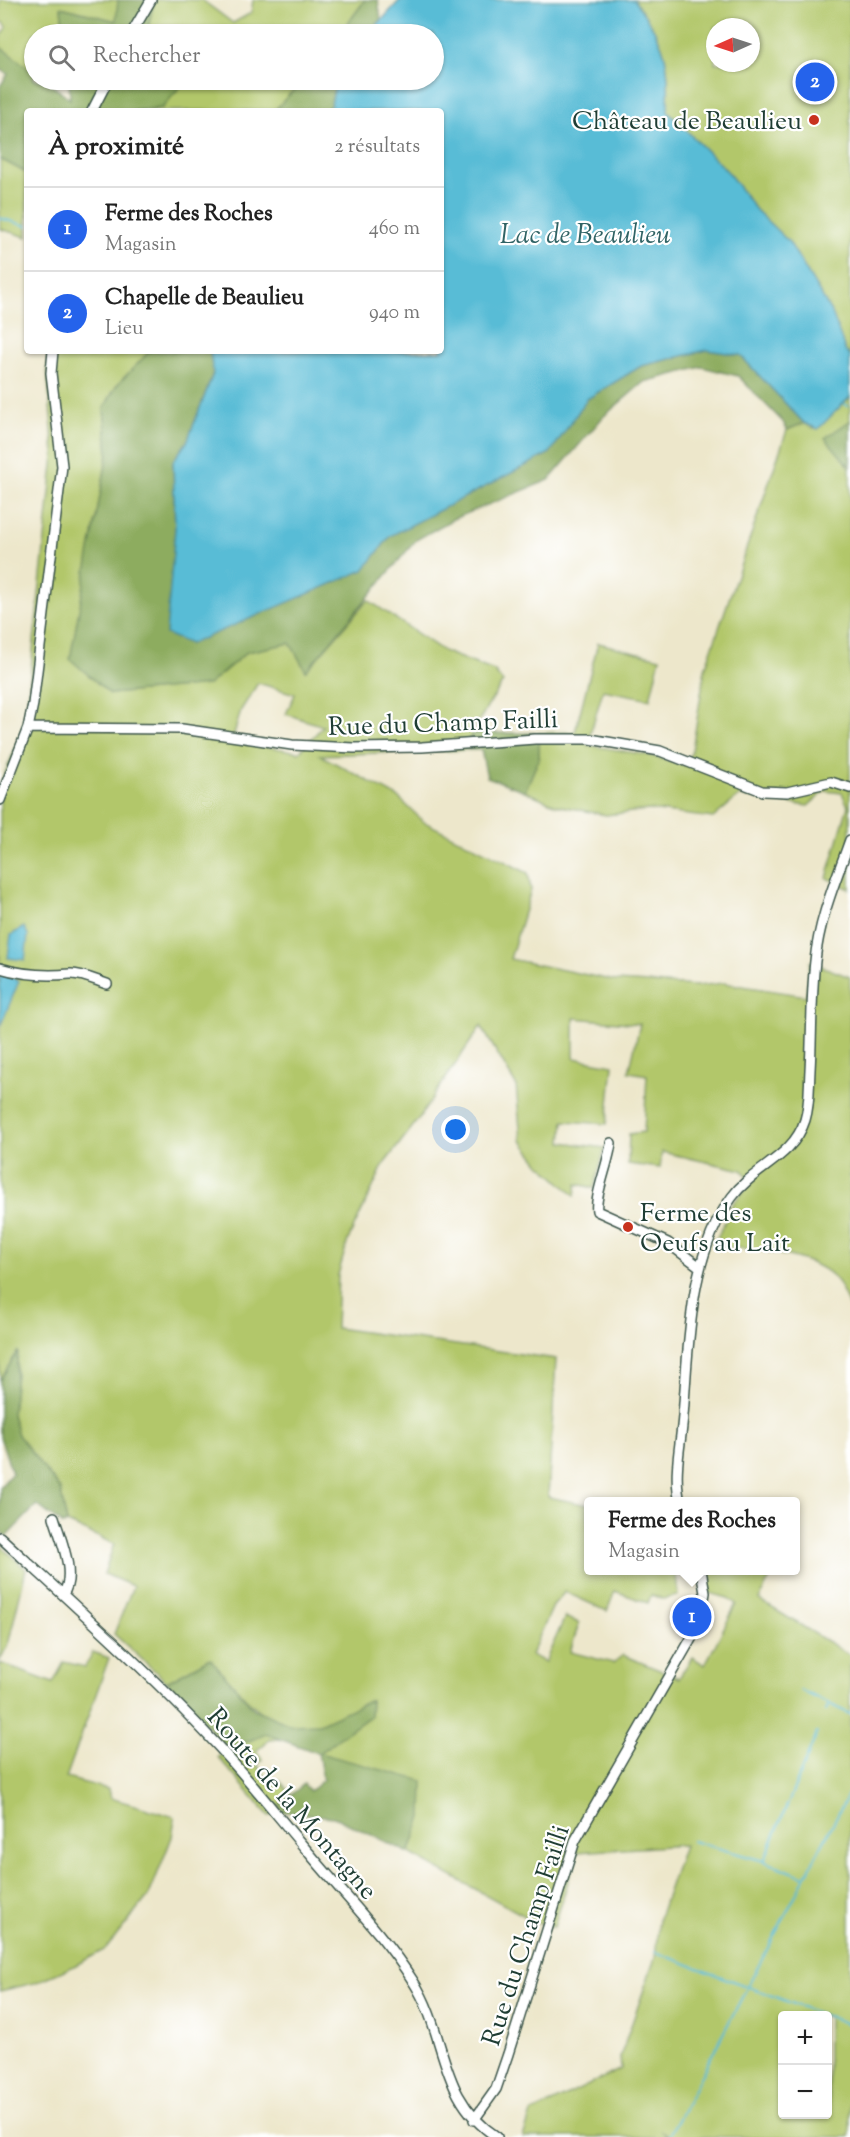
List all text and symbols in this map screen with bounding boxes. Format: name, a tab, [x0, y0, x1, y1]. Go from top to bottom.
north arrow	[706, 18, 760, 72]
search box	[24, 24, 444, 90]
icon: search	[45, 41, 78, 74]
text: Rechercher	[93, 41, 200, 73]
pin: 2	[796, 60, 834, 104]
place label: Château de Beaulieu	[572, 104, 802, 141]
marker: Château de Beaulieu	[807, 113, 821, 127]
text: À proximité	[48, 129, 184, 166]
text: 2 résultats	[334, 133, 420, 162]
text: Ferme des Roches	[105, 199, 273, 231]
text: 1	[64, 215, 71, 244]
text: 460 m	[369, 215, 420, 244]
water label: Lac de Beaulieu	[500, 217, 670, 256]
text: Magasin	[105, 231, 177, 260]
text: Chapelle de Beaulieu	[105, 283, 304, 315]
text: 2	[63, 299, 72, 328]
text: 940 m	[369, 299, 420, 328]
text: Lieu	[105, 315, 143, 344]
street label: Rue du Champ Failli	[327, 702, 559, 747]
your location	[441, 1115, 470, 1144]
place label: Ferme des Oeufs au Lait	[640, 1196, 790, 1263]
marker: Ferme des Oeufs au Lait	[621, 1220, 635, 1234]
popup	[584, 1497, 800, 1575]
text: Ferme des Roches	[608, 1506, 776, 1538]
text: Magasin	[608, 1538, 680, 1567]
pin: 1	[672, 1594, 712, 1640]
street label: Route de la Montagne	[197, 1701, 385, 1909]
street label: Rue du Champ Failli	[474, 1821, 581, 2051]
map controls	[778, 2011, 832, 2119]
button: +	[778, 2011, 832, 2065]
button: −	[778, 2065, 832, 2119]

